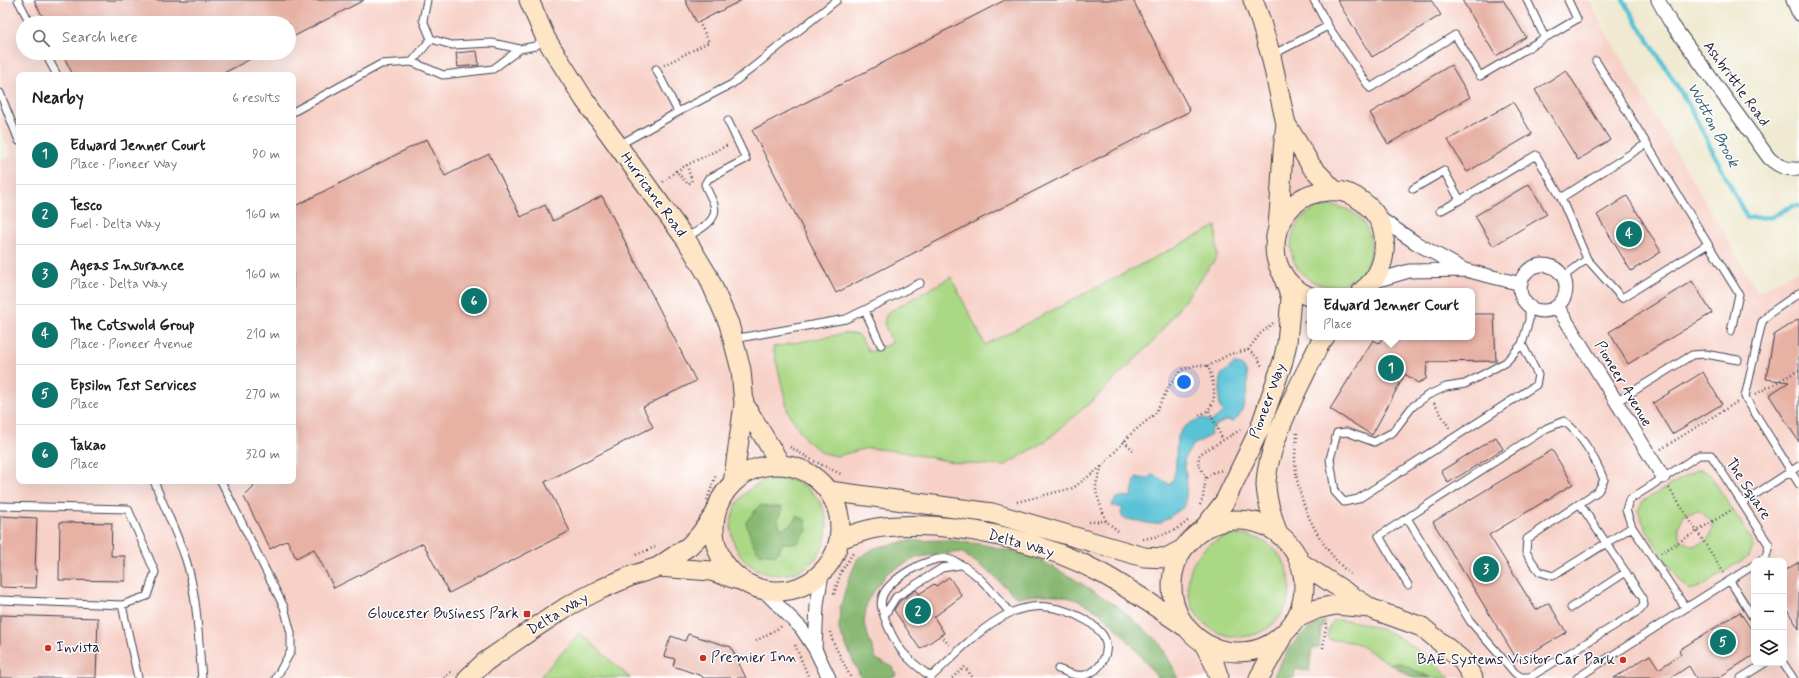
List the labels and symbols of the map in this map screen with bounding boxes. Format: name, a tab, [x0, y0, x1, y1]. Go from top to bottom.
street label: Ashbrittle Road	[1698, 37, 1774, 131]
water label: Wotton Brook	[1682, 79, 1745, 172]
street label: Hurricane Road	[615, 148, 691, 242]
pin: 4	[1616, 219, 1642, 249]
pin: 6	[461, 286, 487, 316]
street label: Pioneer Avenue	[1589, 337, 1657, 431]
pin: 1	[1378, 353, 1404, 383]
street label: Pioneer Way	[1245, 360, 1291, 442]
your location	[1174, 372, 1194, 392]
street label: The Square	[1721, 454, 1775, 524]
street label: Delta Way	[986, 525, 1057, 563]
pin: 3	[1473, 554, 1499, 584]
street label: Delta Way	[524, 588, 593, 640]
pin: 2	[905, 596, 931, 626]
place label: Gloucester Business Park	[367, 604, 519, 624]
marker: Gloucester Business Park	[522, 609, 532, 619]
pin: 5	[1710, 627, 1736, 657]
place label: Invista	[56, 638, 100, 658]
marker: Invista	[43, 643, 53, 653]
place label: Premier Inn	[711, 648, 798, 668]
place label: BAE Systems Visitor Car Park	[1417, 650, 1616, 670]
marker: Premier Inn	[698, 653, 708, 663]
marker: BAE Systems Visitor Car Park	[1618, 655, 1628, 665]

